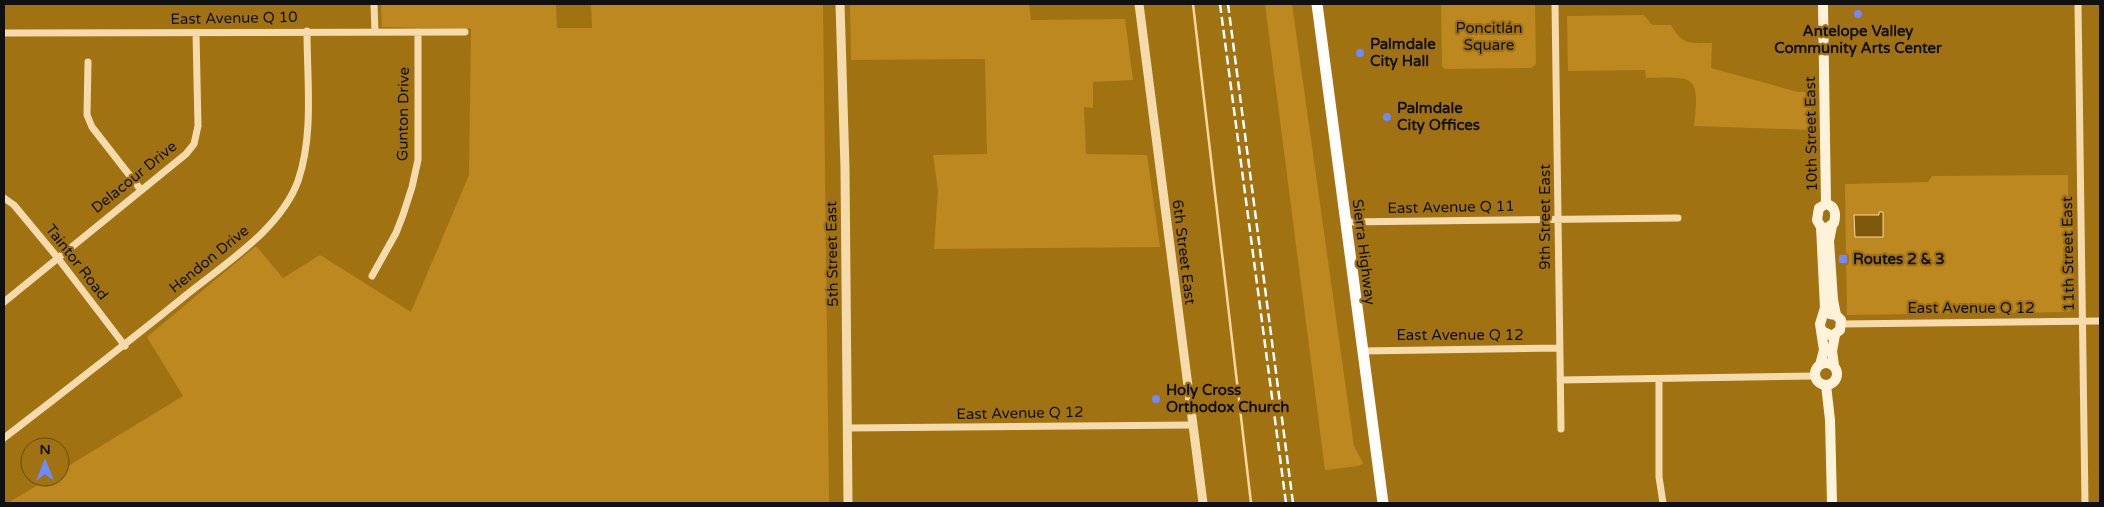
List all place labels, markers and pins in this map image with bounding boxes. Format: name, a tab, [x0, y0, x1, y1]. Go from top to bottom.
marker: Antelope Valley Community Arts Center	[1852, 8, 1864, 20]
place label: Antelope Valley Community Arts Center	[1774, 22, 1942, 58]
place label: Palmdale City Hall	[1370, 35, 1436, 71]
marker: Palmdale City Hall	[1354, 47, 1366, 59]
place label: Palmdale City Offices	[1397, 99, 1480, 135]
marker: Palmdale City Offices	[1381, 111, 1393, 123]
place label: Routes 2 & 3	[1853, 250, 1945, 268]
marker: Routes 2 & 3	[1837, 253, 1849, 265]
place label: Holy Cross Orthodox Church	[1166, 381, 1289, 416]
marker: Holy Cross Orthodox Church	[1150, 393, 1162, 405]

